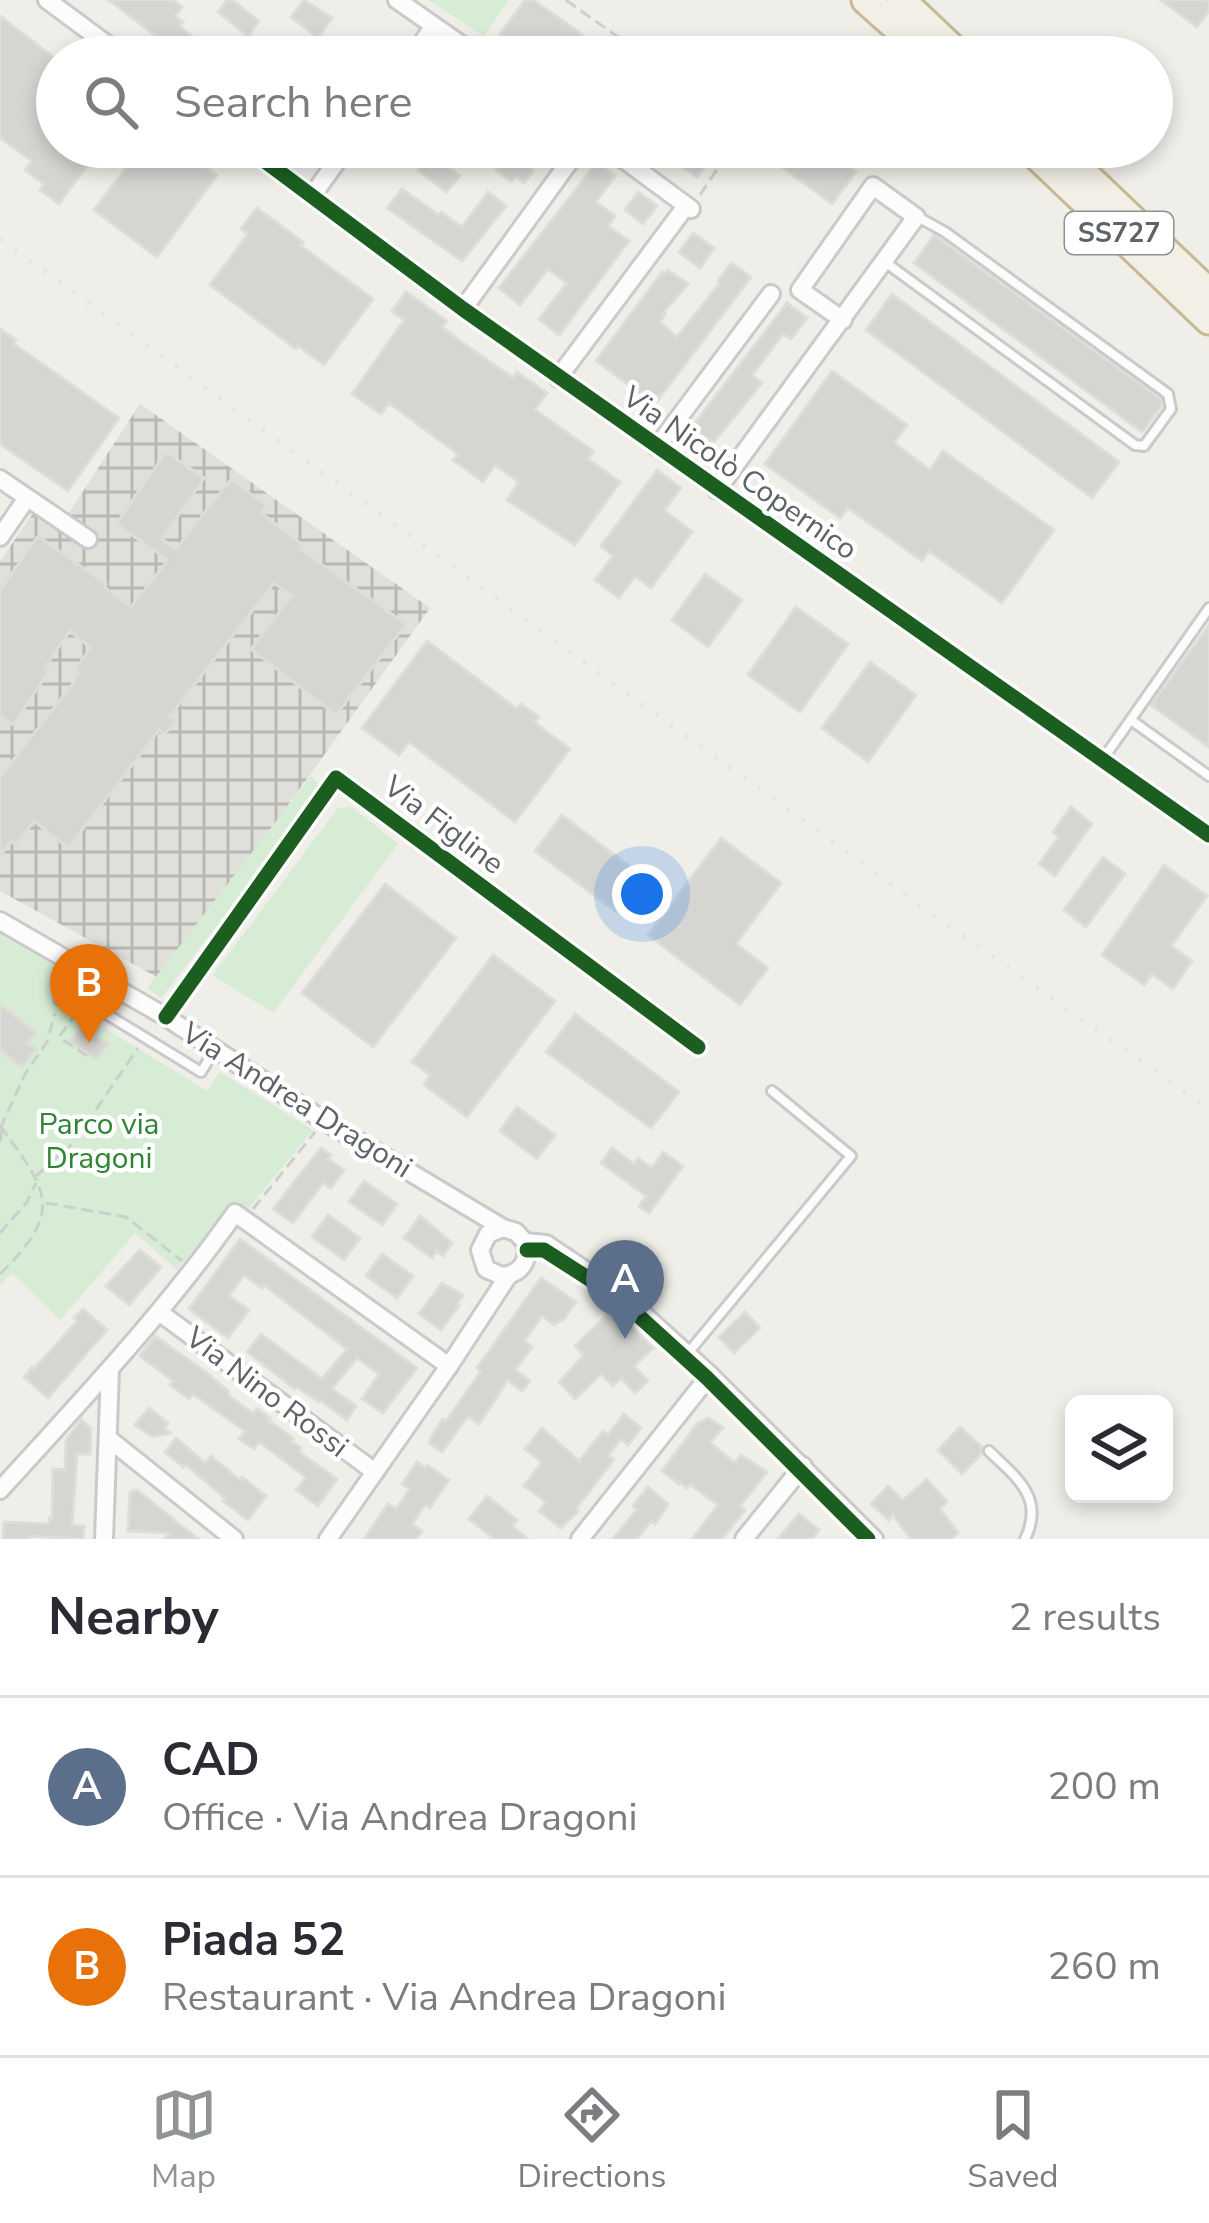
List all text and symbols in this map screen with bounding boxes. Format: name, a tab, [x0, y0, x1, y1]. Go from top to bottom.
search box	[36, 36, 1173, 168]
icon: search	[78, 69, 144, 135]
text: Search here	[174, 72, 413, 133]
road number: SS727	[1065, 212, 1173, 254]
street label: Via Nicolò Copernico	[613, 376, 865, 570]
street label: Via Figline	[374, 766, 512, 884]
your location	[612, 864, 672, 924]
pin: B	[50, 944, 128, 1043]
street label: Via Andrea Dragoni	[173, 1012, 420, 1188]
park label: Parco via Dragoni	[38, 1104, 160, 1179]
pin: A	[586, 1240, 664, 1339]
street label: Via Nino Rossi	[176, 1317, 357, 1467]
map controls	[1065, 1395, 1173, 1503]
button: layers	[1065, 1395, 1173, 1503]
text: Nearby	[48, 1582, 219, 1652]
text: 2 results	[1009, 1591, 1161, 1644]
text: CAD	[162, 1730, 260, 1791]
text: A	[72, 1760, 102, 1813]
text: 200 m	[1047, 1760, 1161, 1813]
text: Office · Via Andrea Dragoni	[162, 1791, 638, 1844]
text: Piada 52	[162, 1910, 345, 1971]
text: B	[74, 1940, 100, 1993]
text: 260 m	[1047, 1940, 1161, 1993]
text: Restaurant · Via Andrea Dragoni	[162, 1971, 727, 2024]
tab: Map	[151, 2082, 217, 2199]
tab: Directions	[518, 2082, 666, 2199]
tab: Saved	[967, 2082, 1058, 2199]

